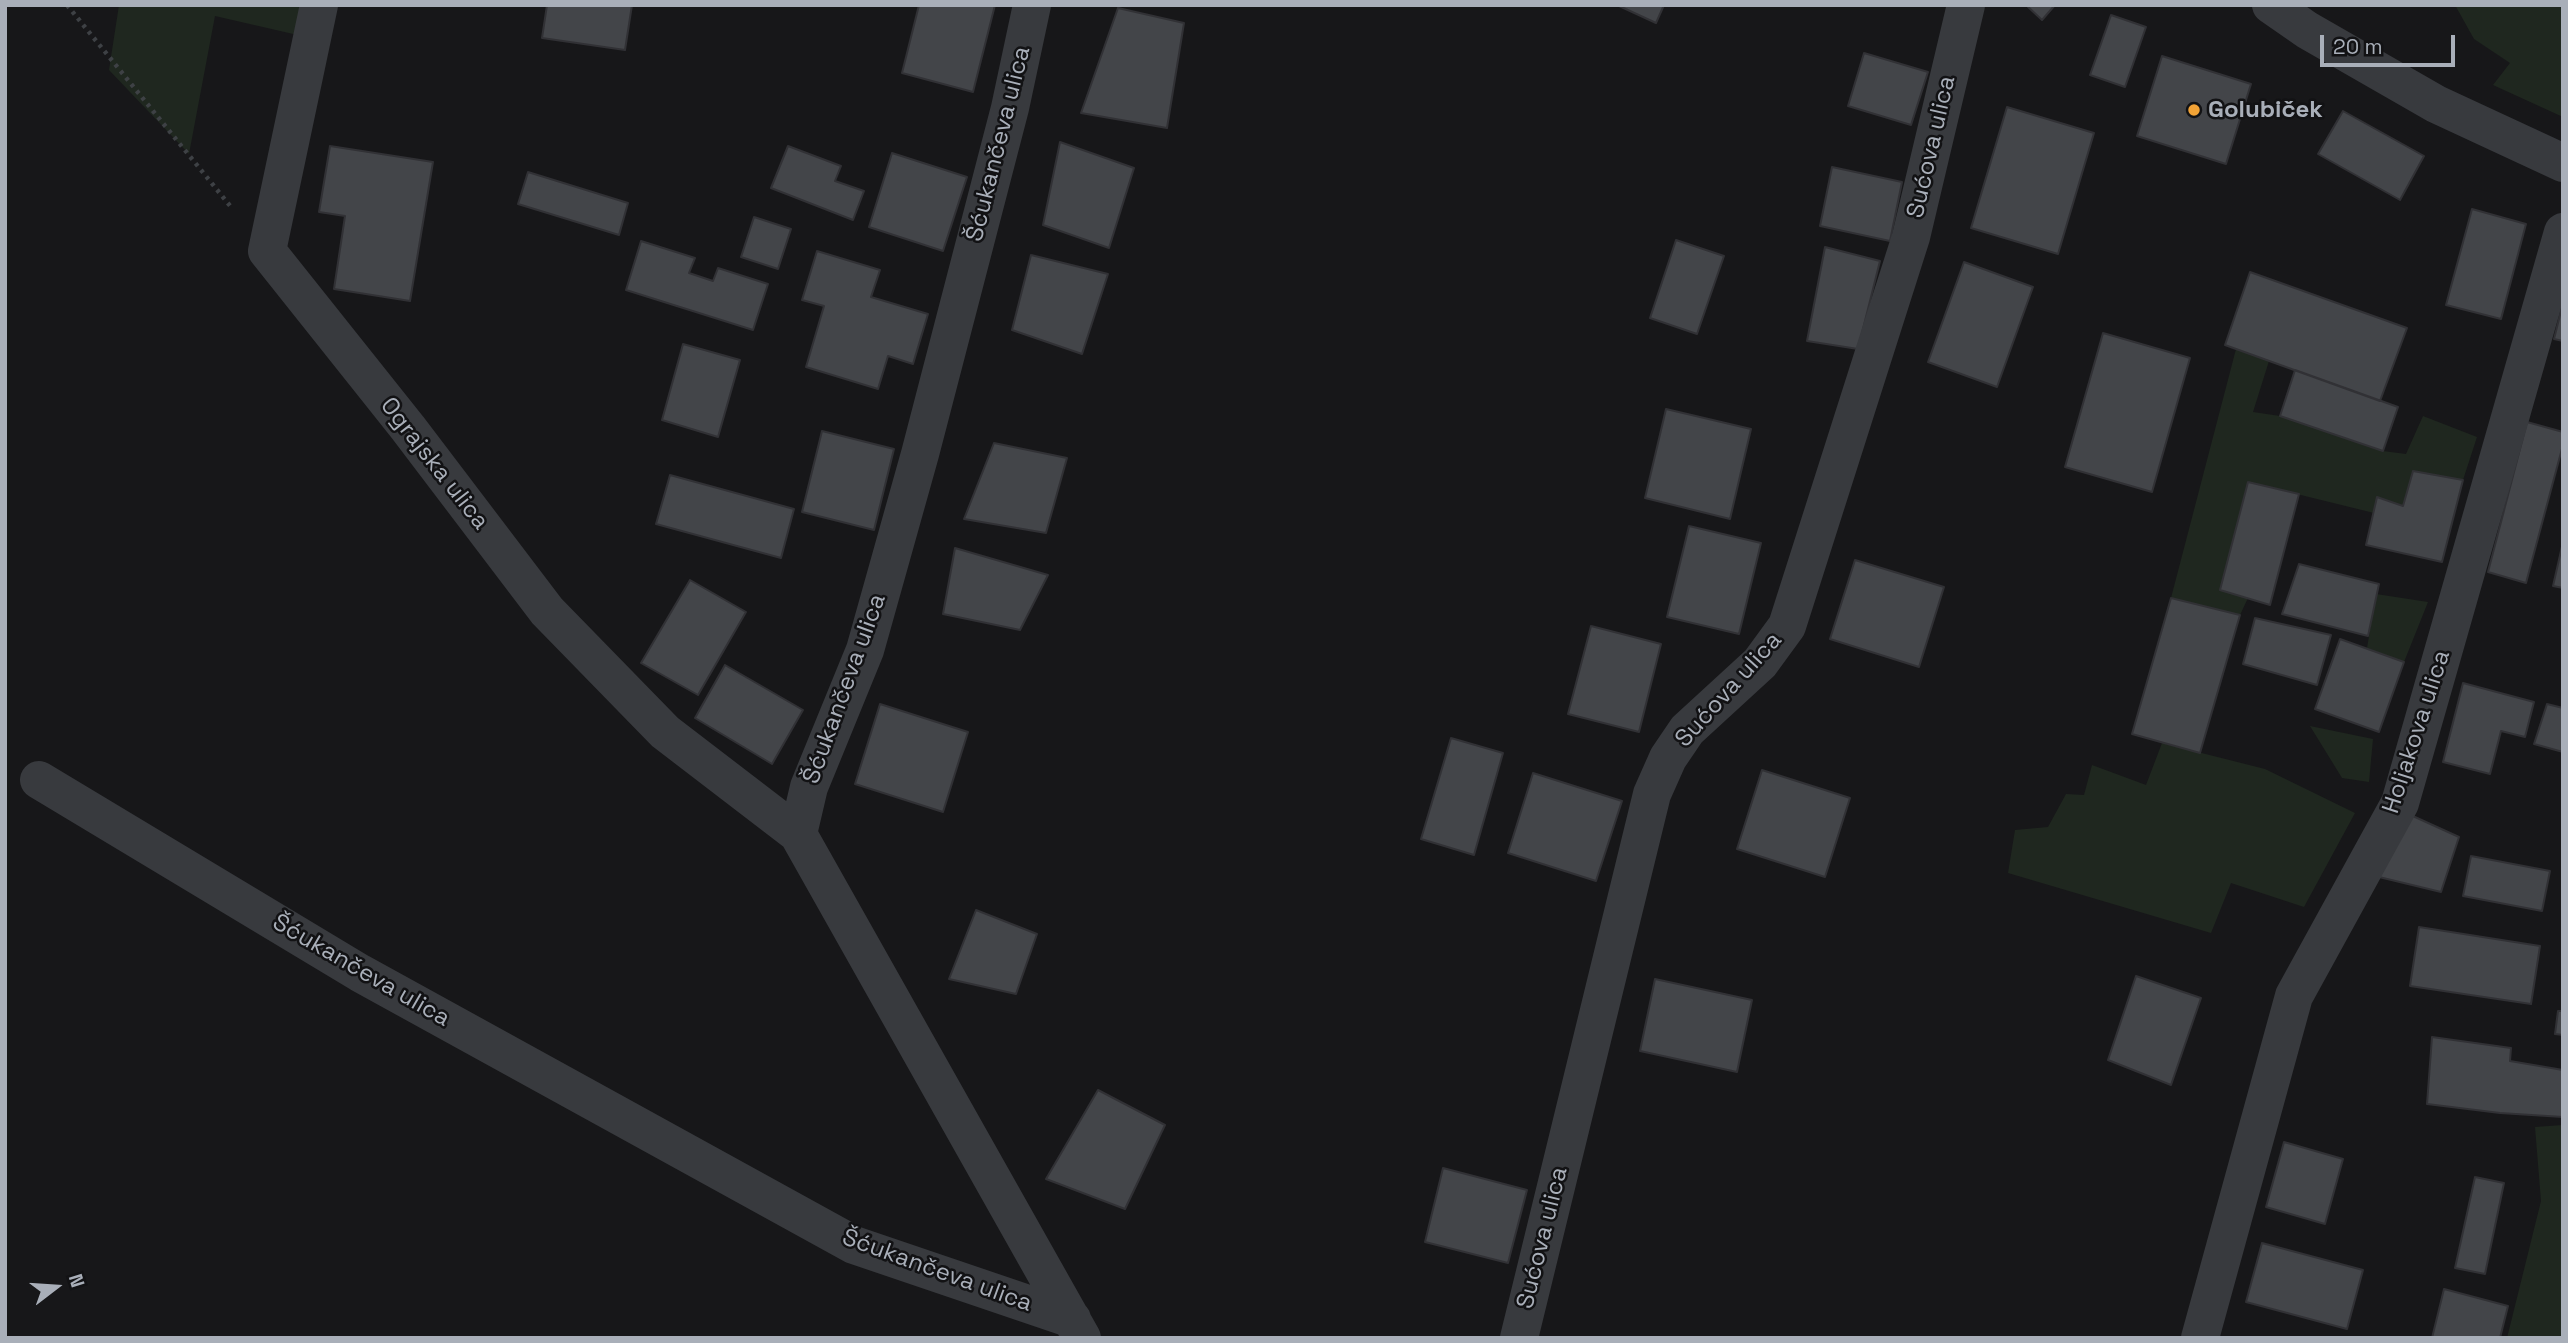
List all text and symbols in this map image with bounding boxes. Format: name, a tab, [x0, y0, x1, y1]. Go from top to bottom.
scale bar	[2323, 21, 2458, 65]
text: 20 m	[2333, 33, 2383, 60]
street label: Šćukančeva ulica	[961, 43, 1037, 245]
street label: Sućova ulica	[1902, 73, 1962, 221]
place label: Golubiček	[2208, 96, 2323, 124]
marker: Golubiček	[2186, 102, 2202, 118]
street label: Ograjska ulica	[373, 392, 495, 536]
street label: Šćukančeva ulica	[797, 590, 893, 788]
street label: Sućova ulica	[1670, 626, 1788, 754]
street label: Holjakova ulica	[2377, 647, 2457, 817]
street label: Šćukančeva ulica	[267, 909, 455, 1033]
street label: Sućova ulica	[1511, 1164, 1575, 1312]
street label: Šćukančeva ulica	[838, 1223, 1036, 1319]
north arrow	[21, 1252, 91, 1322]
text: N	[63, 1271, 90, 1290]

